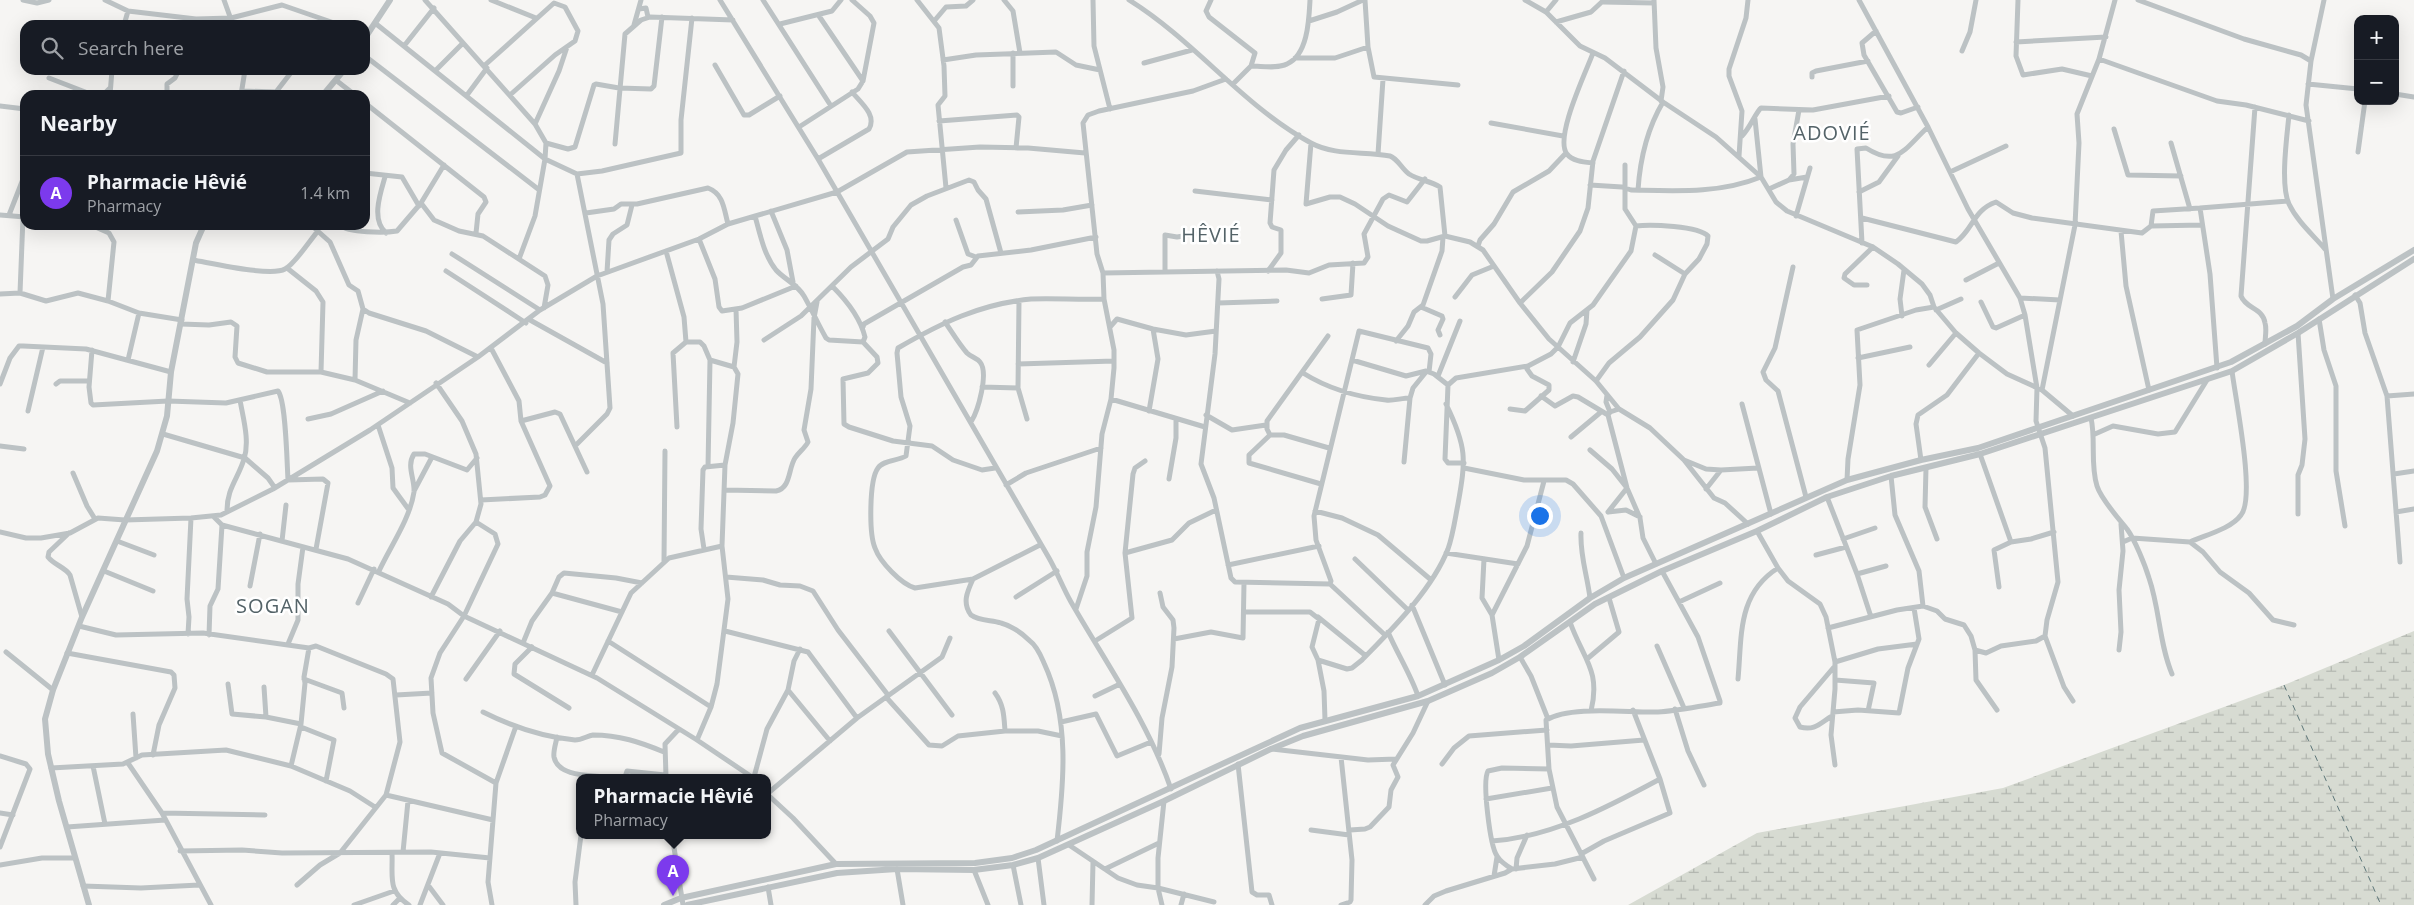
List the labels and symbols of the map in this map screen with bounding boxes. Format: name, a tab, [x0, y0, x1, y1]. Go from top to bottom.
district label: ADOVIÉ	[1793, 119, 1871, 146]
district label: HÊVIÉ	[1181, 221, 1241, 248]
your location	[1527, 503, 1553, 529]
district label: SOGAN	[236, 592, 310, 619]
pin: A	[657, 855, 689, 896]

